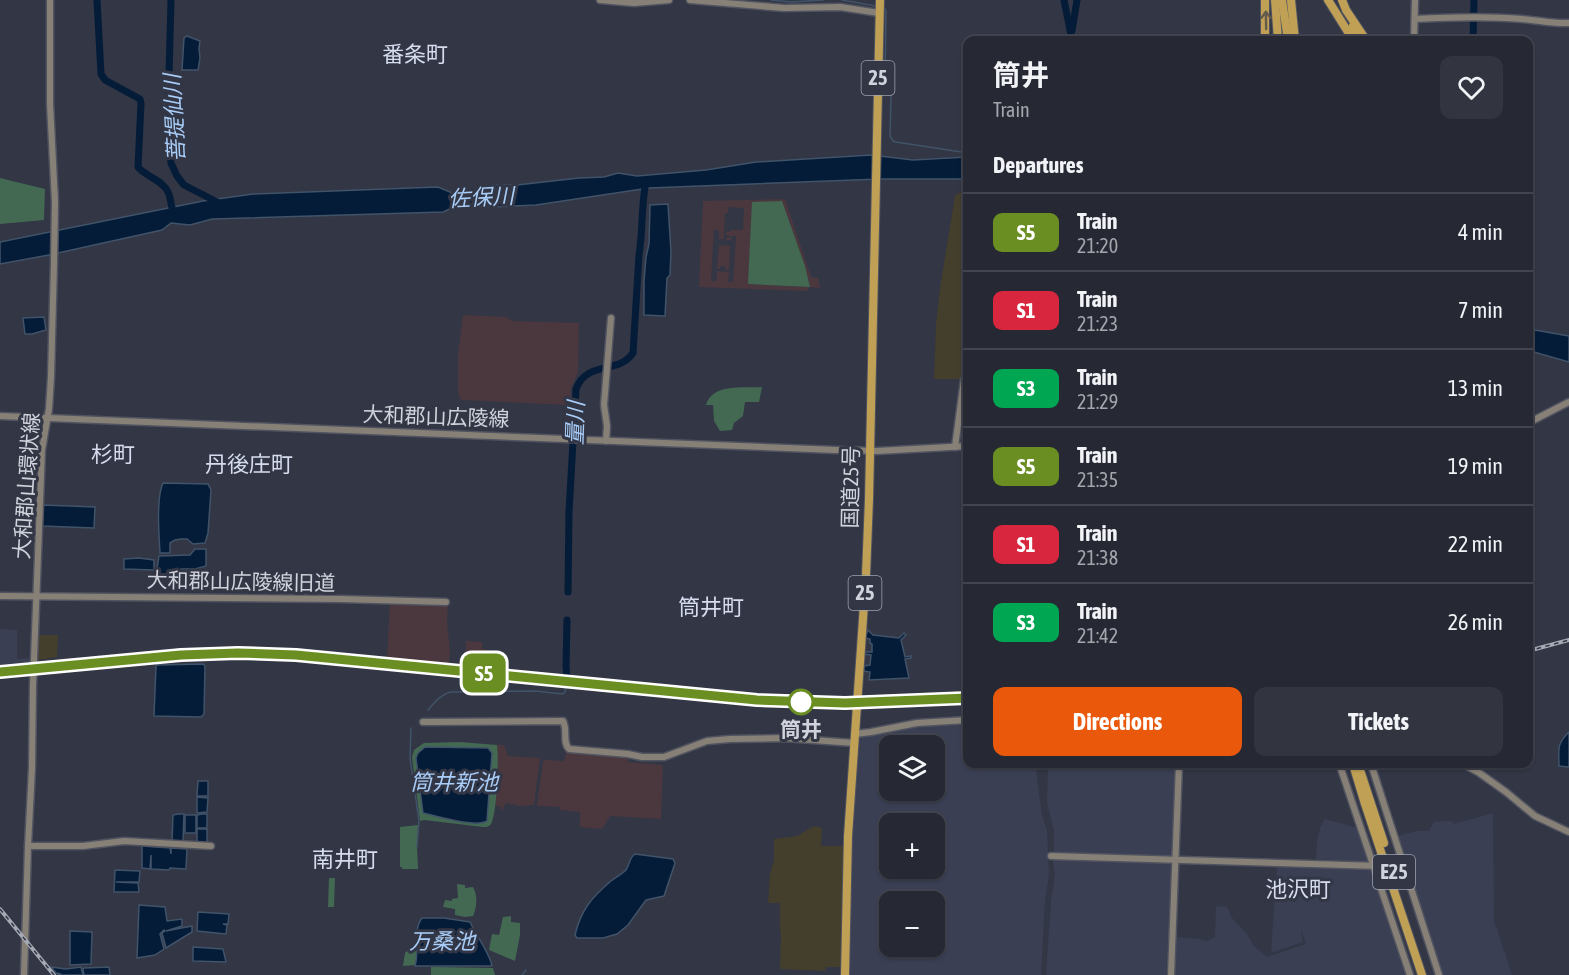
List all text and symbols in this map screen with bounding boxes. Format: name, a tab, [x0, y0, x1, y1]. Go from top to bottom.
one-way arrow	[1260, 11, 1271, 31]
district label: 番条町	[382, 41, 448, 67]
button: heart	[1440, 56, 1503, 119]
text: 筒井	[993, 59, 1049, 91]
road number: 25	[862, 61, 894, 95]
water label: 菩提仙川	[159, 71, 189, 163]
text: Train	[993, 98, 1030, 121]
text: Departures	[993, 152, 1083, 178]
water label: 佐保川	[447, 182, 517, 212]
text: Train	[1077, 208, 1117, 234]
text: 4 min	[1458, 219, 1503, 245]
text: S5	[1017, 220, 1035, 244]
text: 21:20	[1077, 234, 1118, 257]
text: Train	[1077, 286, 1117, 312]
text: 7 min	[1458, 297, 1503, 323]
text: S1	[1017, 298, 1035, 322]
text: 21:23	[1077, 312, 1118, 335]
text: Train	[1077, 364, 1117, 390]
text: 13 min	[1448, 375, 1503, 401]
text: S3	[1017, 376, 1035, 400]
text: 21:29	[1077, 390, 1118, 413]
water label: 量川	[561, 399, 589, 445]
street label: 大和郡山広陵線	[362, 401, 510, 431]
street label: 大和郡山環状線	[9, 412, 43, 560]
district label: 杉町	[91, 441, 135, 467]
text: Train	[1077, 442, 1117, 468]
street label: 国道25号	[837, 445, 863, 529]
district label: 丹後庄町	[205, 451, 293, 477]
text: 19 min	[1448, 453, 1503, 479]
text: S5	[1017, 454, 1035, 478]
text: 21:35	[1077, 468, 1118, 491]
text: Train	[1077, 520, 1117, 546]
text: 22 min	[1448, 531, 1503, 557]
text: S1	[1017, 532, 1035, 556]
text: 21:38	[1077, 546, 1118, 569]
street label: 大和郡山広陵線旧道	[146, 567, 336, 595]
road number: 25	[848, 576, 882, 610]
district label: 筒井町	[678, 594, 744, 620]
text: Train	[1077, 598, 1117, 624]
text: 26 min	[1448, 609, 1503, 635]
text: S3	[1017, 610, 1035, 634]
text: 21:42	[1077, 624, 1118, 647]
line badge: S5	[457, 654, 511, 692]
text: S5	[475, 661, 493, 685]
button: Directions	[993, 687, 1242, 756]
button: Tickets	[1254, 687, 1503, 756]
marker: 筒井	[788, 689, 814, 715]
place label: 筒井	[780, 717, 822, 741]
map controls	[879, 735, 945, 957]
button: layers	[879, 735, 945, 801]
water label: 筒井新池	[410, 769, 500, 795]
button: +	[879, 813, 945, 879]
district label: 南井町	[312, 846, 378, 872]
road number: E25	[1373, 855, 1415, 889]
district label: 池沢町	[1265, 876, 1331, 902]
button: −	[879, 891, 945, 957]
water label: 万桑池	[409, 928, 477, 954]

